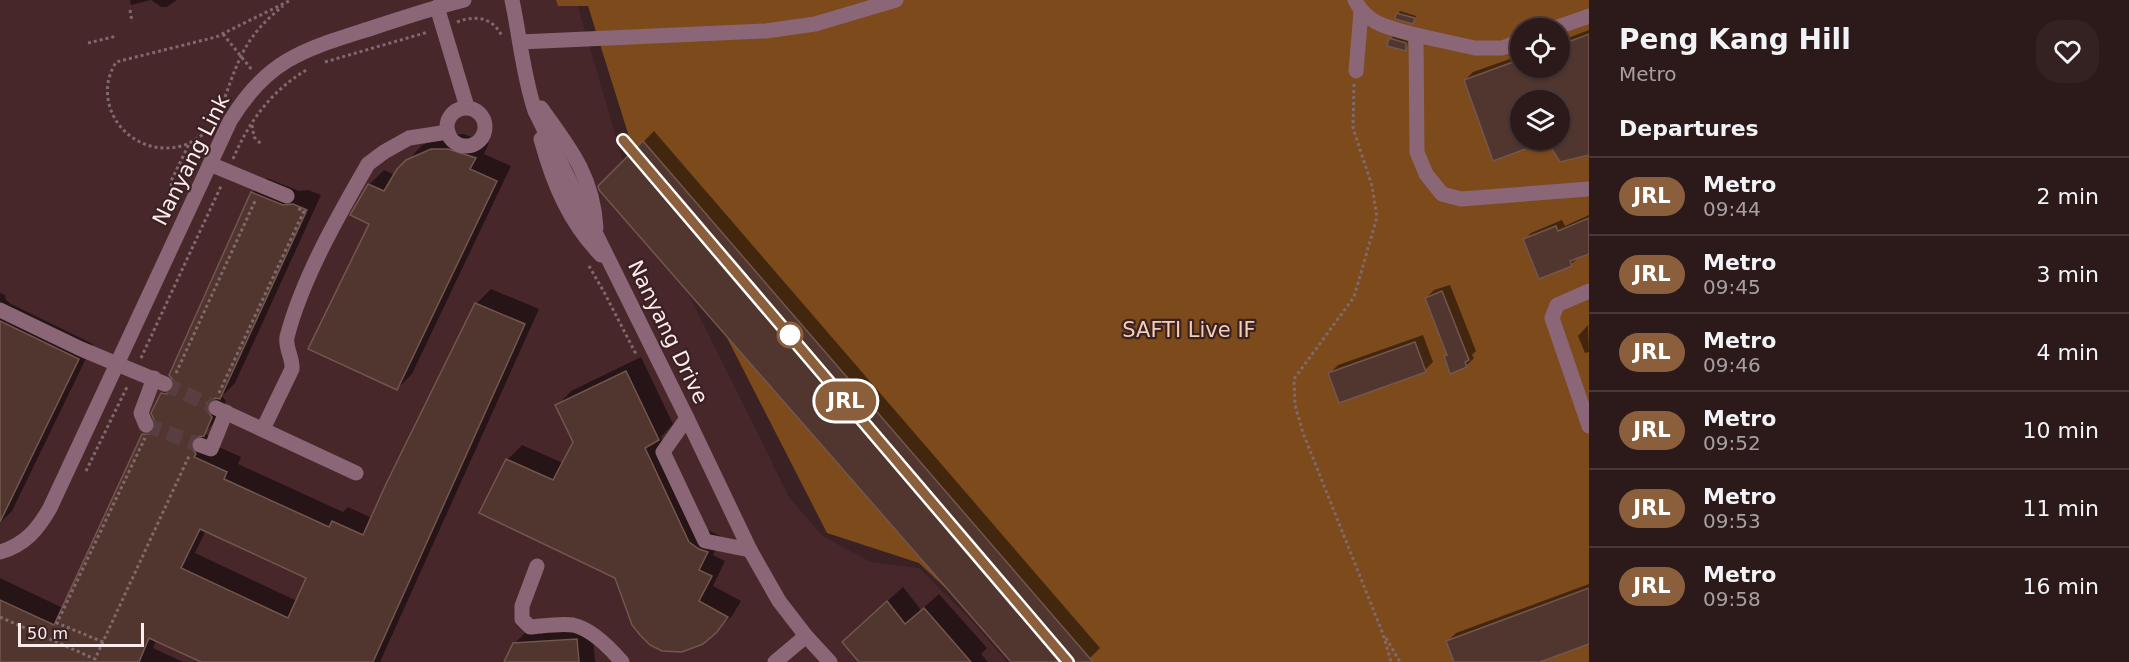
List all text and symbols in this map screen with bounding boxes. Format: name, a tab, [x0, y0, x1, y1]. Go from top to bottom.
map controls	[1510, 18, 1570, 150]
button: locate	[1510, 18, 1570, 78]
button: heart	[2036, 20, 2099, 83]
text: Peng Kang Hill	[1619, 23, 1851, 56]
text: Metro	[1619, 62, 1676, 86]
street label: Nanyang Link	[148, 90, 235, 229]
button: layers	[1510, 90, 1570, 150]
text: Departures	[1619, 116, 1759, 141]
text: Metro	[1703, 172, 1776, 197]
text: JRL	[1633, 184, 1671, 208]
text: 2 min	[2037, 184, 2099, 209]
text: 09:44	[1703, 197, 1761, 221]
text: Metro	[1703, 250, 1776, 275]
street label: Nanyang Drive	[623, 256, 713, 408]
text: JRL	[1633, 262, 1671, 286]
text: 3 min	[2037, 262, 2099, 287]
text: 09:45	[1703, 275, 1761, 299]
park label: SAFTI Live IF	[1122, 318, 1256, 342]
unlabelled marker	[777, 322, 803, 348]
text: Metro	[1703, 328, 1776, 353]
text: JRL	[1633, 340, 1671, 364]
text: 4 min	[2037, 340, 2099, 365]
text: 09:46	[1703, 353, 1761, 377]
line badge: JRL	[812, 382, 880, 420]
text: JRL	[827, 389, 865, 413]
text: Metro	[1703, 406, 1776, 431]
text: JRL	[1633, 418, 1671, 442]
text: 10 min	[2023, 418, 2099, 443]
text: 09:52	[1703, 431, 1761, 455]
text: Metro	[1703, 484, 1776, 509]
text: JRL	[1633, 496, 1671, 520]
text: 11 min	[2023, 496, 2099, 521]
text: 09:53	[1703, 509, 1761, 533]
text: Metro	[1703, 562, 1776, 587]
text: JRL	[1633, 574, 1671, 598]
text: 16 min	[2023, 574, 2099, 599]
text: 09:58	[1703, 587, 1761, 611]
scale bar	[18, 620, 144, 648]
text: 50 m	[27, 624, 68, 643]

